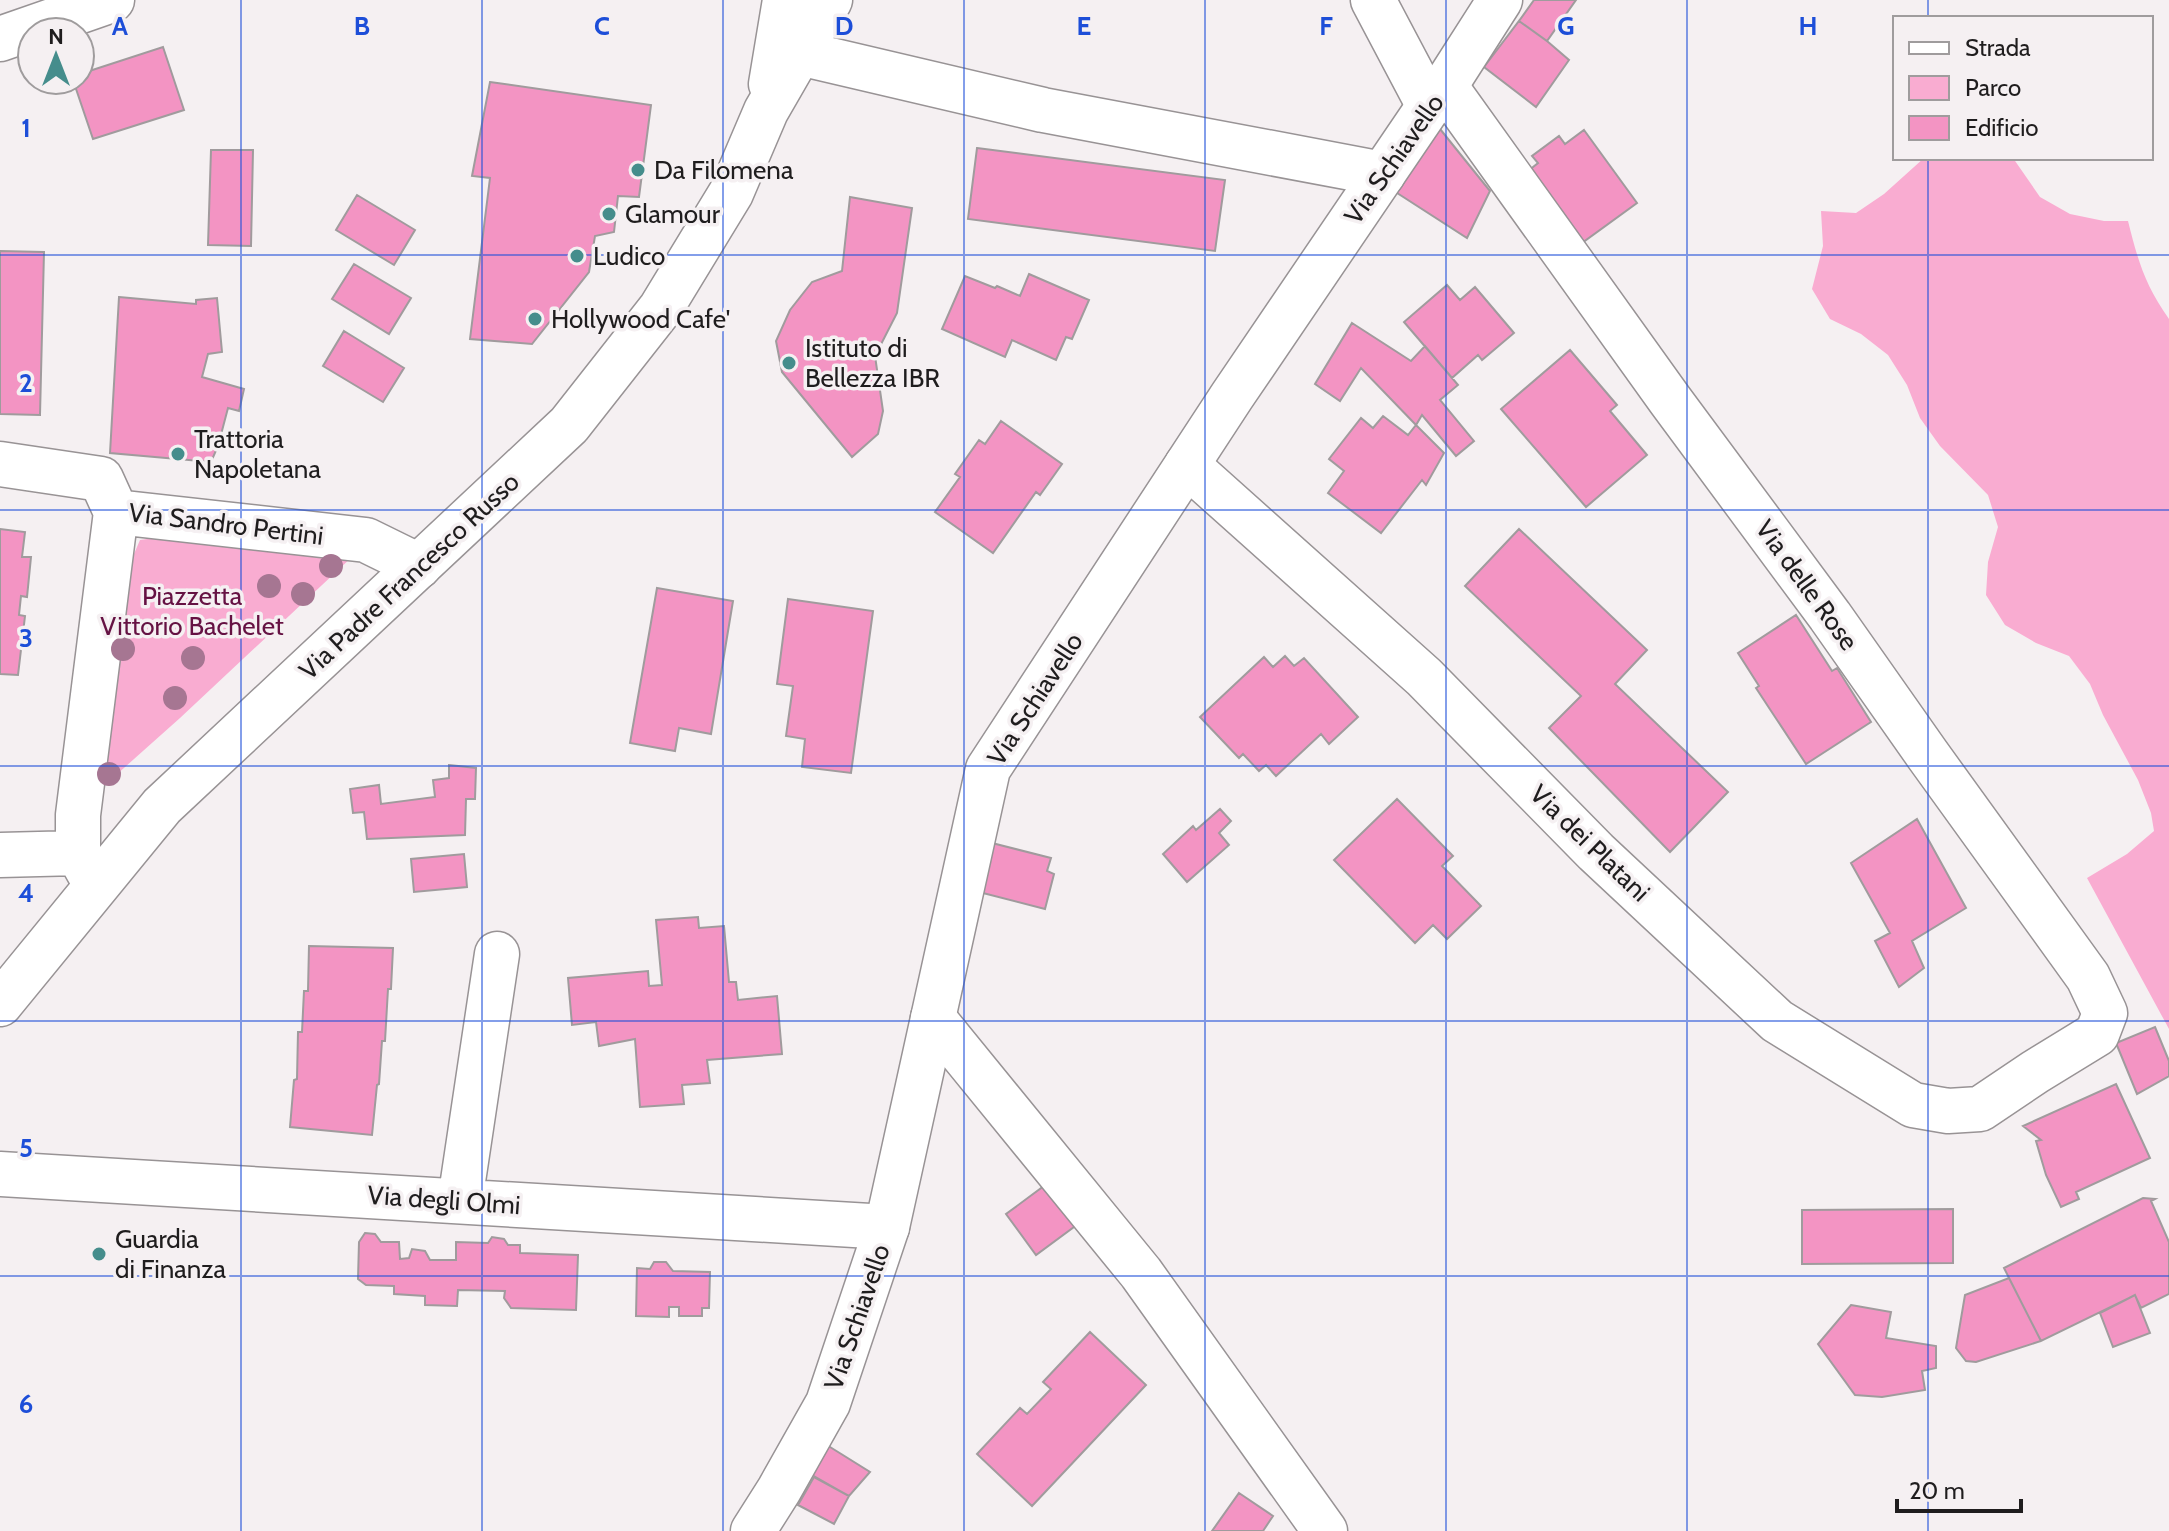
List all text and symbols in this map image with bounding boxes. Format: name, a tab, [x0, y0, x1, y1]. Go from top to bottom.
text: A	[112, 10, 129, 42]
text: B	[354, 10, 370, 42]
text: C	[594, 10, 610, 42]
text: D	[835, 10, 853, 42]
text: E	[1077, 10, 1091, 42]
text: F	[1319, 10, 1333, 42]
text: G	[1557, 10, 1575, 42]
text: H	[1799, 10, 1817, 42]
north arrow	[16, 16, 96, 96]
legend	[1893, 16, 2153, 160]
text: N	[48, 23, 64, 50]
text: Strada	[1965, 33, 2031, 62]
text: Parco	[1965, 73, 2021, 102]
street label: Via Schiavello	[1337, 88, 1451, 230]
text: 1	[21, 112, 31, 144]
text: Edificio	[1965, 113, 2039, 142]
place label: Da Filomena	[654, 154, 794, 186]
marker: Da Filomena	[629, 161, 647, 179]
place label: Glamour	[625, 198, 721, 230]
marker: Glamour	[600, 205, 618, 223]
place label: Ludico	[593, 240, 665, 272]
marker: Ludico	[568, 247, 586, 265]
place label: Hollywood Cafe'	[551, 303, 730, 335]
marker: Hollywood Cafe'	[526, 310, 544, 328]
place label: Istituto di Bellezza IBR	[805, 332, 940, 394]
marker: Istituto di Bellezza IBR	[780, 354, 798, 372]
text: 2	[19, 367, 33, 399]
place label: Trattoria Napoletana	[194, 423, 321, 485]
marker: Trattoria Napoletana	[169, 445, 187, 463]
street label: Via Padre Francesco Russo	[292, 466, 526, 686]
street label: Via Sandro Pertini	[127, 496, 325, 552]
street label: Via delle Rose	[1749, 514, 1865, 656]
park label: Piazzetta Vittorio Bachelet	[100, 580, 284, 642]
text: 3	[19, 622, 33, 654]
street label: Via Schiavello	[980, 627, 1090, 771]
street label: Via dei Platani	[1523, 778, 1657, 908]
text: 4	[18, 877, 34, 909]
text: 5	[19, 1132, 33, 1164]
street label: Via degli Olmi	[366, 1179, 522, 1221]
place label: Guardia di Finanza	[115, 1223, 227, 1285]
street label: Via Schiavello	[817, 1240, 897, 1394]
marker: Guardia di Finanza	[90, 1245, 108, 1263]
text: 6	[19, 1388, 33, 1420]
scale bar	[1897, 1463, 2021, 1513]
text: 20 m	[1909, 1476, 1965, 1505]

